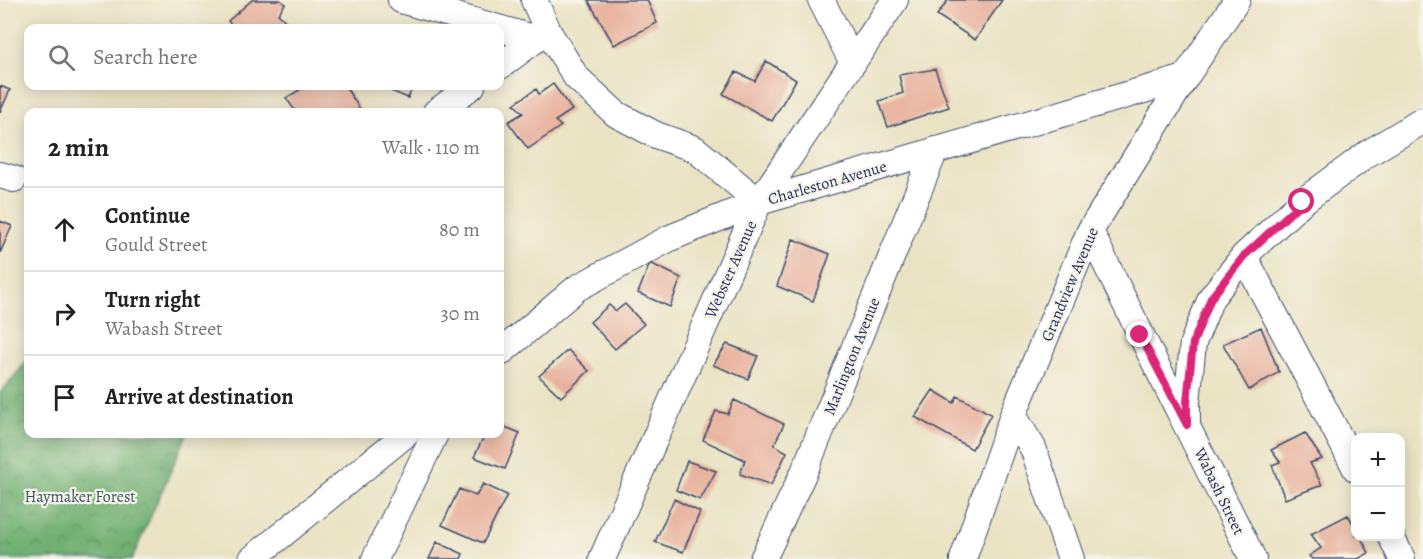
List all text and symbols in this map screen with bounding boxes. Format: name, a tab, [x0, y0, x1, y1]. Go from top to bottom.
search box	[24, 24, 504, 90]
icon: search	[45, 41, 78, 74]
text: Search here	[93, 42, 198, 72]
text: 2 min	[48, 130, 109, 165]
text: Walk · 110 m	[382, 134, 480, 161]
street label: Charleston Avenue	[765, 156, 889, 210]
route start	[1288, 188, 1314, 214]
text: Continue	[105, 201, 190, 231]
icon: ahead	[48, 213, 81, 246]
text: 80 m	[439, 216, 480, 243]
street label: Webster Avenue	[699, 217, 762, 323]
street label: Grandview Avenue	[1036, 224, 1104, 345]
text: Gould Street	[105, 231, 207, 258]
text: Turn right	[105, 285, 201, 315]
street label: Marlington Avenue	[818, 294, 886, 418]
icon: right	[48, 297, 81, 330]
text: 30 m	[440, 300, 480, 327]
text: Wabash Street	[105, 315, 223, 342]
route end	[1126, 321, 1152, 347]
icon: arrive	[48, 381, 81, 414]
text: Arrive at destination	[105, 382, 294, 412]
map controls	[1351, 433, 1405, 541]
button: +	[1351, 433, 1405, 487]
street label: Wabash Street	[1188, 443, 1250, 539]
park label: Haymaker Forest	[24, 486, 136, 508]
button: −	[1351, 487, 1405, 541]

